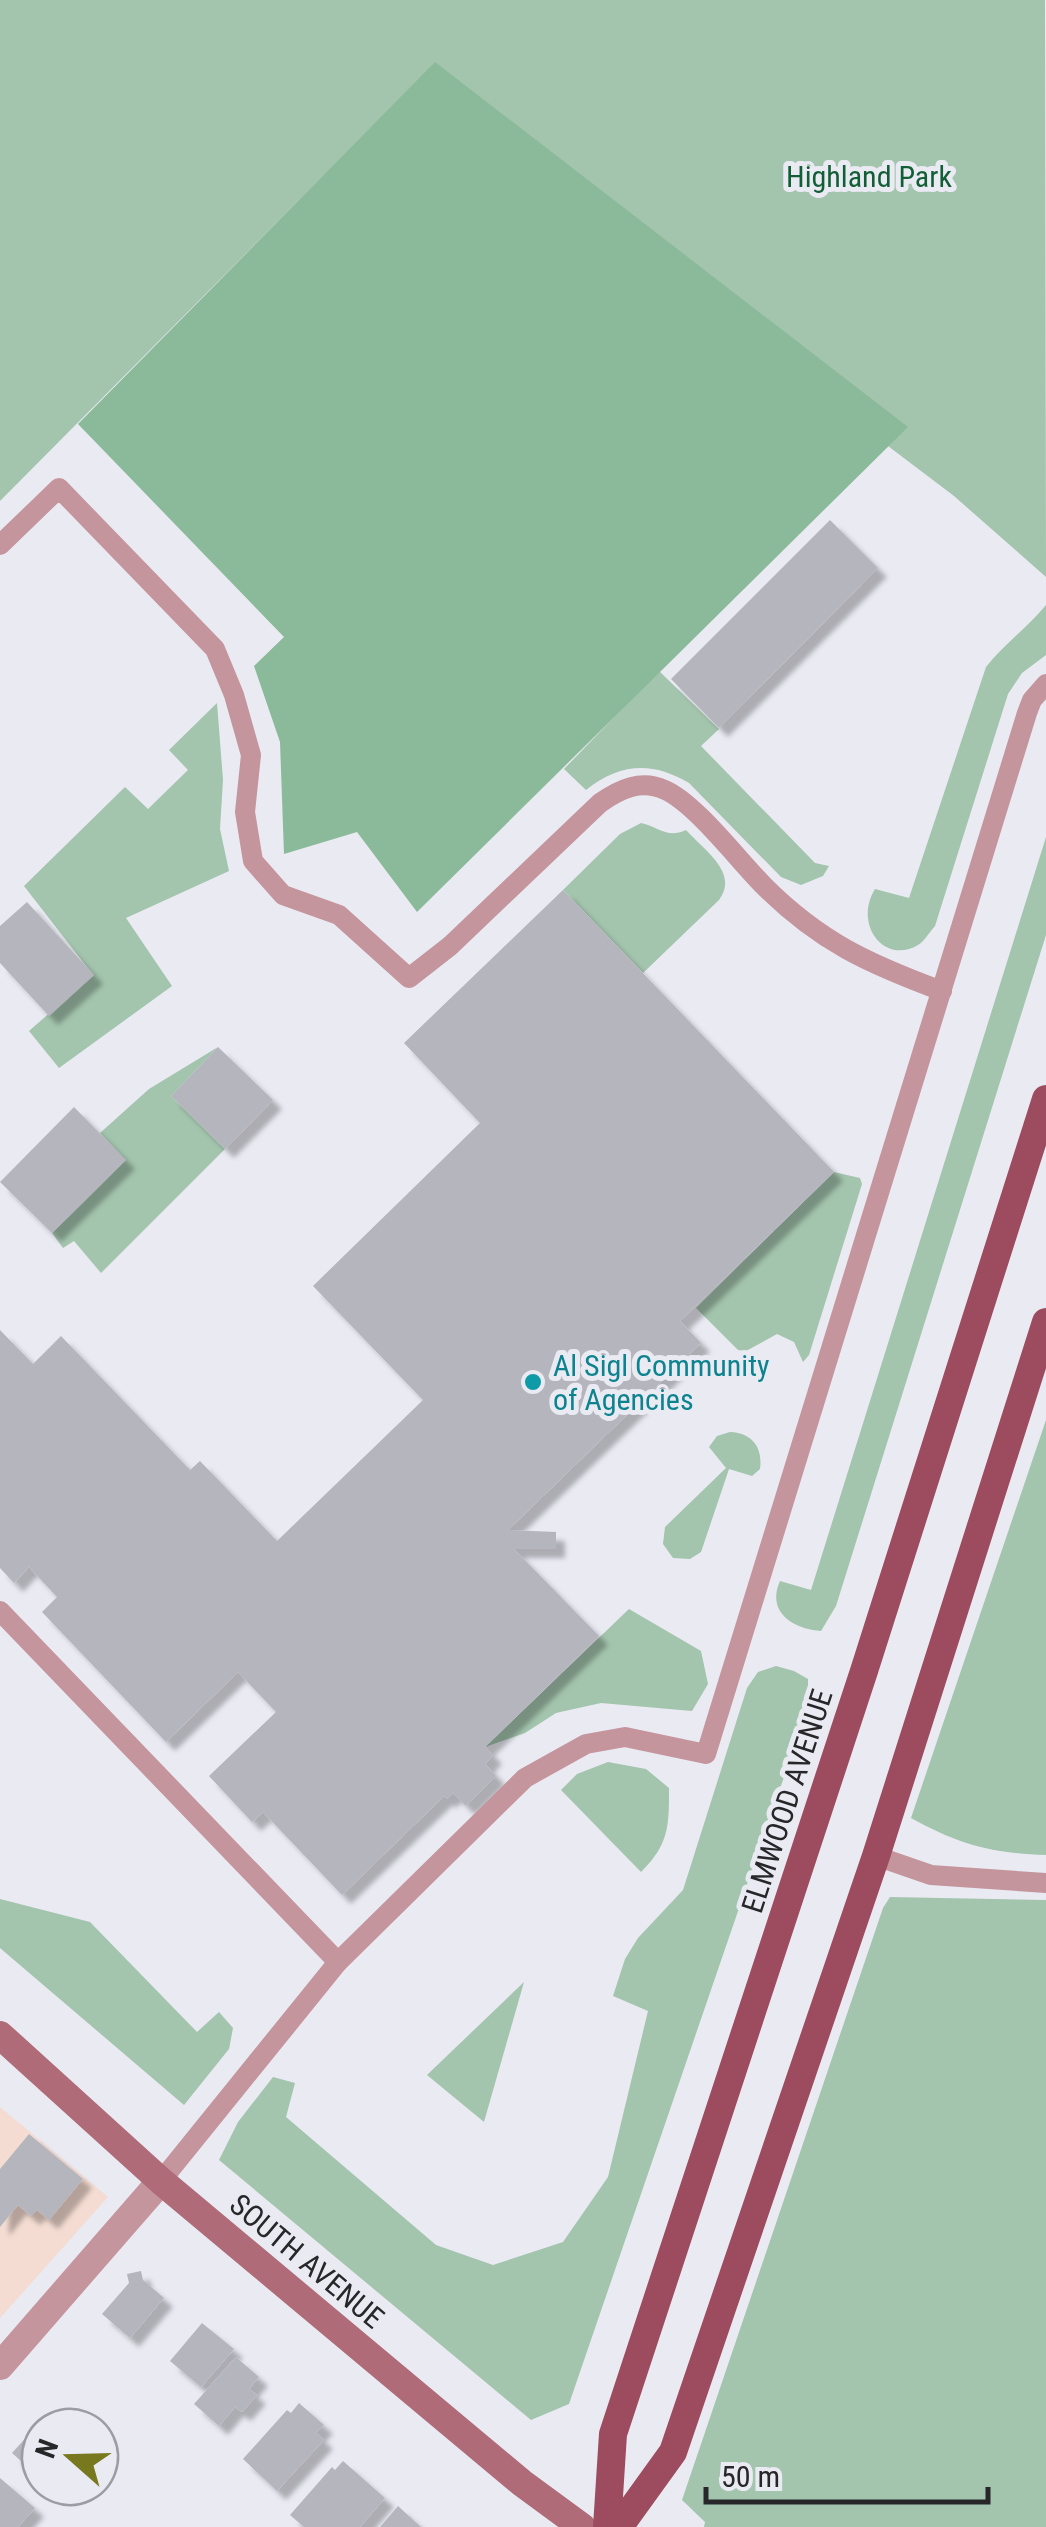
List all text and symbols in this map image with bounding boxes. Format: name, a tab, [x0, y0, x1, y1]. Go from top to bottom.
park label: Highland Park	[786, 159, 952, 194]
place label: Al Sigl Community of Agencies	[553, 1348, 770, 1417]
marker: Al Sigl Community of Agencies	[522, 1371, 544, 1393]
street label: ELMWOOD AVENUE	[734, 1685, 840, 1917]
street label: SOUTH AVENUE	[223, 2187, 391, 2335]
north arrow	[20, 2407, 120, 2507]
text: N	[29, 2435, 65, 2462]
scale bar	[706, 2442, 988, 2504]
text: 50 m	[721, 2459, 780, 2494]

